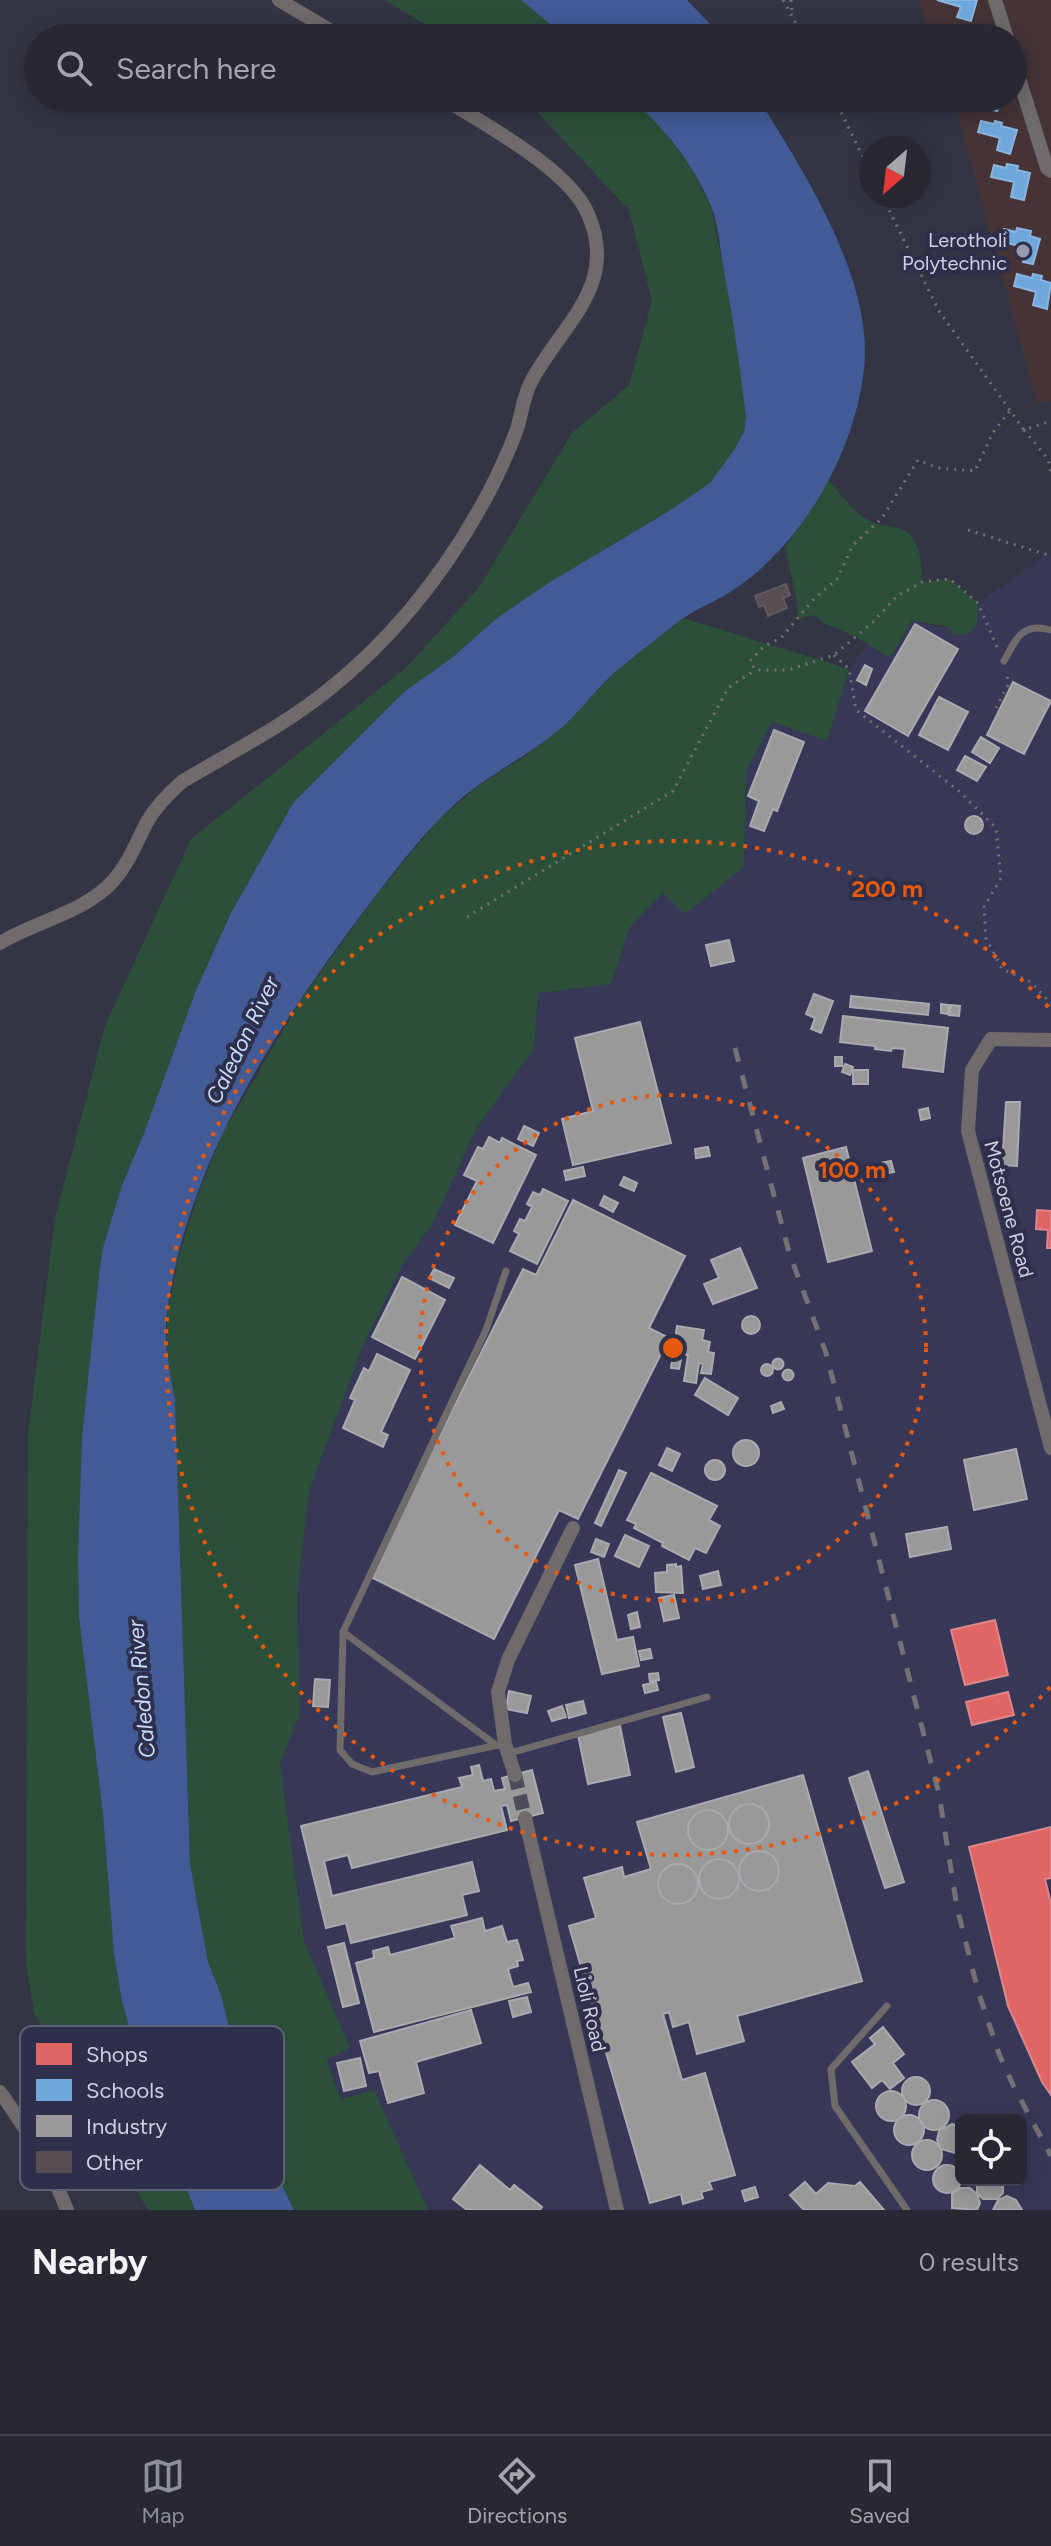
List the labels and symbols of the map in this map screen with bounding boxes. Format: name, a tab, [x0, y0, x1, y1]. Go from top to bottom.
north arrow	[859, 136, 931, 208]
place label: Lerotholi Polytechnic	[902, 228, 1007, 275]
marker: Lerotholi Polytechnic	[1014, 242, 1032, 260]
text: 200 m	[851, 874, 923, 903]
water label: Caledon River	[200, 971, 286, 1108]
street label: Motsoene Road	[979, 1138, 1039, 1280]
text: 100 m	[818, 1155, 886, 1184]
centre of rings	[659, 1334, 687, 1362]
water label: Caledon River	[122, 1617, 161, 1759]
street label: Lioli Road	[569, 1964, 611, 2054]
legend	[20, 2026, 284, 2190]
text: Shops	[86, 2041, 148, 2068]
text: Schools	[86, 2077, 164, 2104]
text: Industry	[86, 2113, 167, 2140]
text: Other	[86, 2149, 144, 2176]

